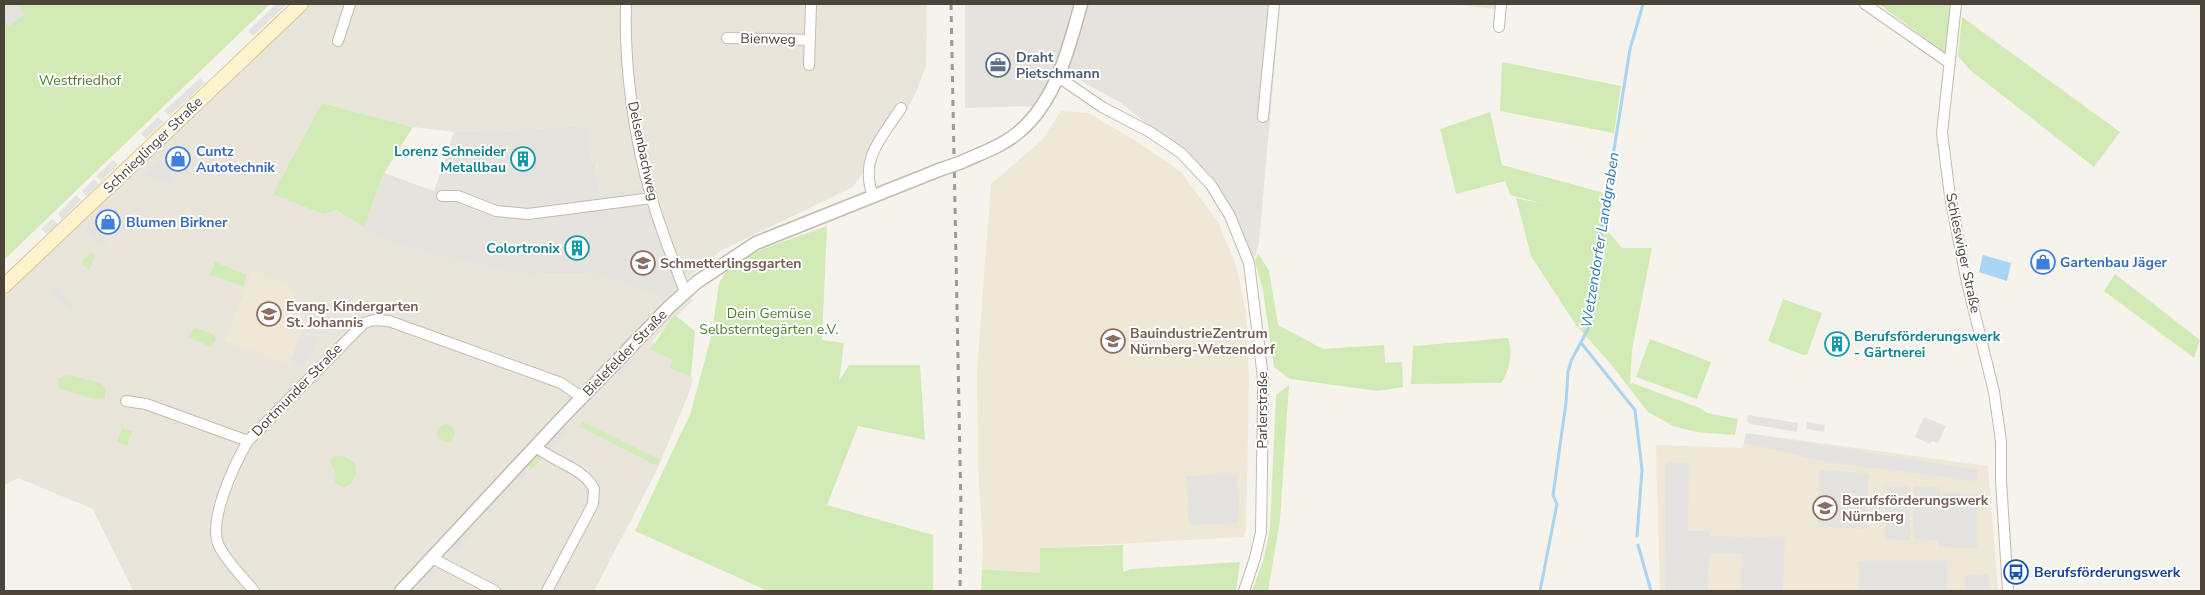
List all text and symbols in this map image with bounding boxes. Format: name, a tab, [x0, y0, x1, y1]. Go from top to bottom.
street label: Bienweg	[740, 29, 796, 49]
place label: Draht Pietschmann	[1016, 48, 1100, 83]
office icon: Draht Pietschmann	[985, 52, 1011, 78]
park label: Westfriedhof	[39, 71, 122, 90]
street label: Schnieglinger Straße	[99, 93, 207, 197]
street label: Delsenbachweg	[623, 99, 663, 203]
place label: Cuntz Autotechnik	[196, 142, 275, 177]
place label: Lorenz Schneider Metallbau	[394, 142, 507, 177]
shop icon: Cuntz Autotechnik	[165, 146, 191, 172]
building icon: Lorenz Schneider Metallbau	[510, 146, 536, 172]
water label: Wetzendorfer Landgraben	[1576, 151, 1624, 329]
street label: Schleswiger Straße	[1941, 191, 1985, 315]
shop icon: Blumen Birkner	[95, 209, 121, 235]
place label: Blumen Birkner	[126, 213, 228, 232]
building icon: Colortronix	[564, 235, 590, 261]
place label: Colortronix	[486, 239, 560, 258]
shop icon: Gartenbau Jäger	[2030, 249, 2056, 275]
school or university icon: Schmetterlingsgarten	[630, 250, 656, 276]
place label: Gartenbau Jäger	[2060, 253, 2168, 272]
place label: Schmetterlingsgarten	[660, 254, 801, 273]
place label: Evang. Kindergarten St. Johannis	[286, 297, 419, 332]
school or university icon: Evang. Kindergarten St. Johannis	[256, 301, 282, 327]
park label: Dein Gemüse Selbsterntegärten e.V.	[699, 304, 839, 339]
street label: Bielefelder Straße	[579, 305, 671, 401]
place label: BauindustrieZentrum Nürnberg-Wetzendorf	[1130, 324, 1276, 359]
place label: Berufsförderungswerk - Gärtnerei	[1854, 327, 2001, 362]
school or university icon: BauindustrieZentrum Nürnberg-Wetzendorf	[1100, 328, 1126, 354]
building icon: Berufsförderungswerk - Gärtnerei	[1824, 331, 1850, 357]
street label: Dortmunder Straße	[248, 339, 346, 441]
street label: Parlerstraße	[1253, 371, 1272, 449]
place label: Berufsförderungswerk Nürnberg	[1842, 491, 1989, 526]
school or university icon: Berufsförderungswerk Nürnberg	[1812, 495, 1838, 521]
bus stop icon: Berufsförderungswerk	[2003, 559, 2029, 585]
place label: Berufsförderungswerk	[2034, 563, 2181, 582]

